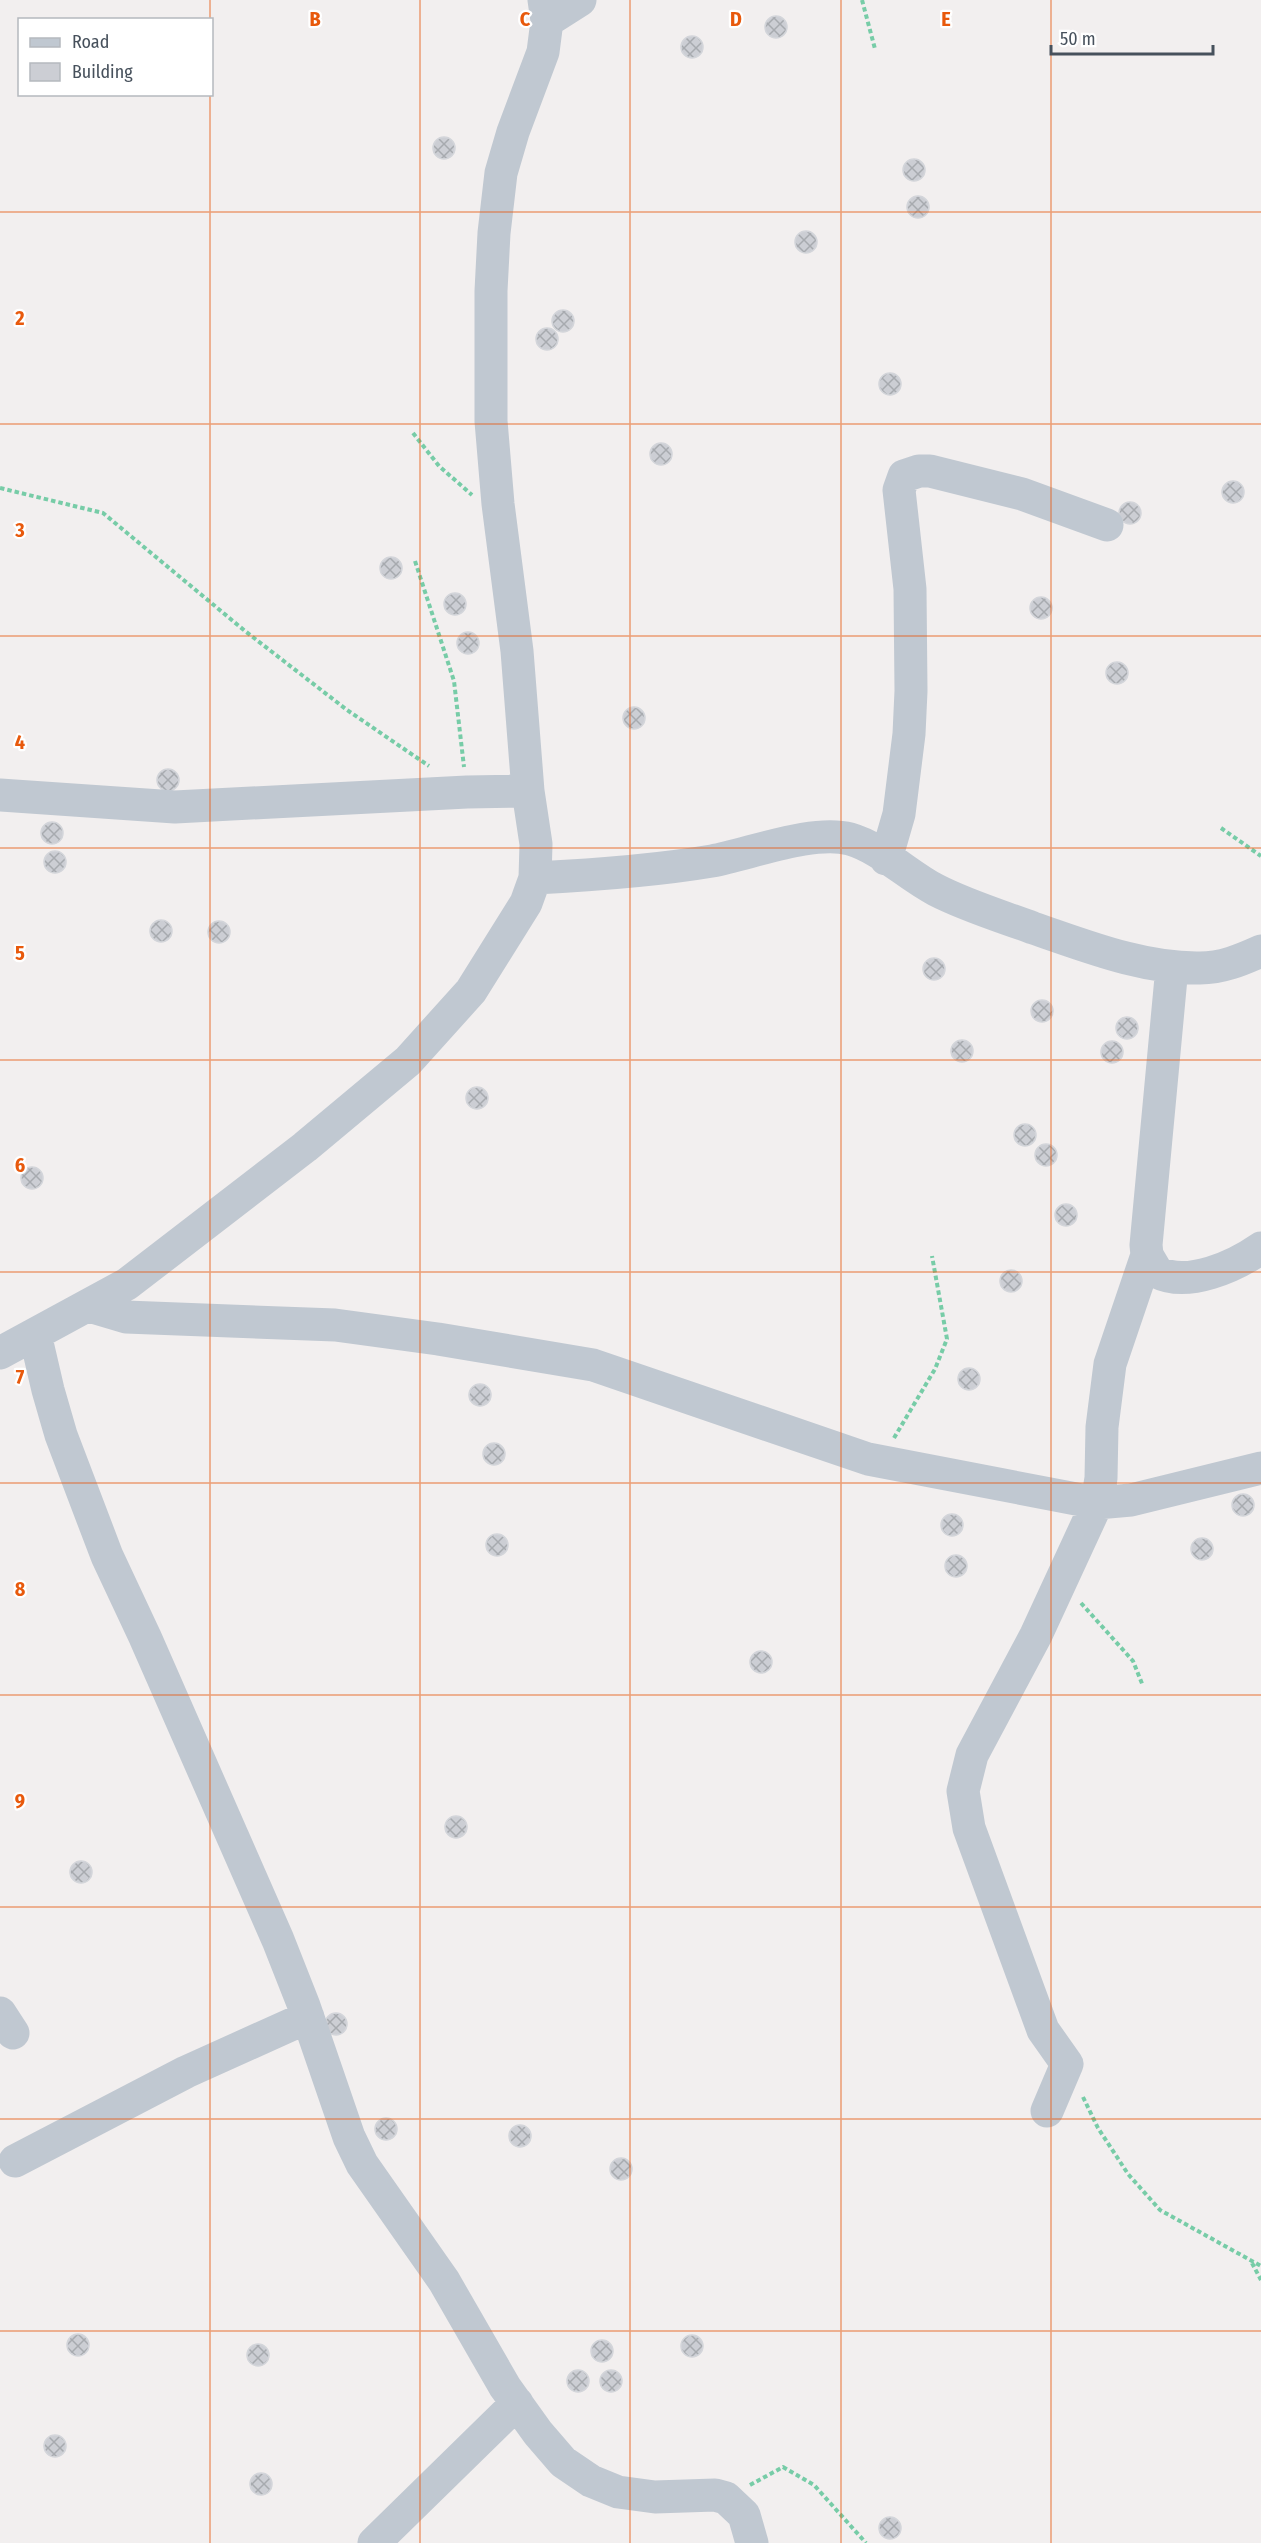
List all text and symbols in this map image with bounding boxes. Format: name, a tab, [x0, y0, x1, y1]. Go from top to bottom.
text: B	[309, 7, 321, 31]
text: C	[520, 7, 531, 31]
text: D	[730, 7, 742, 31]
text: E	[941, 7, 951, 31]
legend	[18, 18, 213, 96]
scale bar	[1051, 18, 1213, 56]
text: 50 m	[1060, 28, 1096, 50]
text: Road	[72, 31, 109, 53]
text: Building	[72, 61, 133, 83]
text: 2	[14, 306, 25, 330]
text: 3	[14, 518, 25, 542]
text: 4	[15, 730, 25, 754]
text: 5	[15, 941, 25, 965]
text: 6	[15, 1153, 25, 1177]
text: 7	[16, 1365, 25, 1389]
text: 8	[15, 1577, 26, 1601]
text: 9	[15, 1789, 25, 1813]

